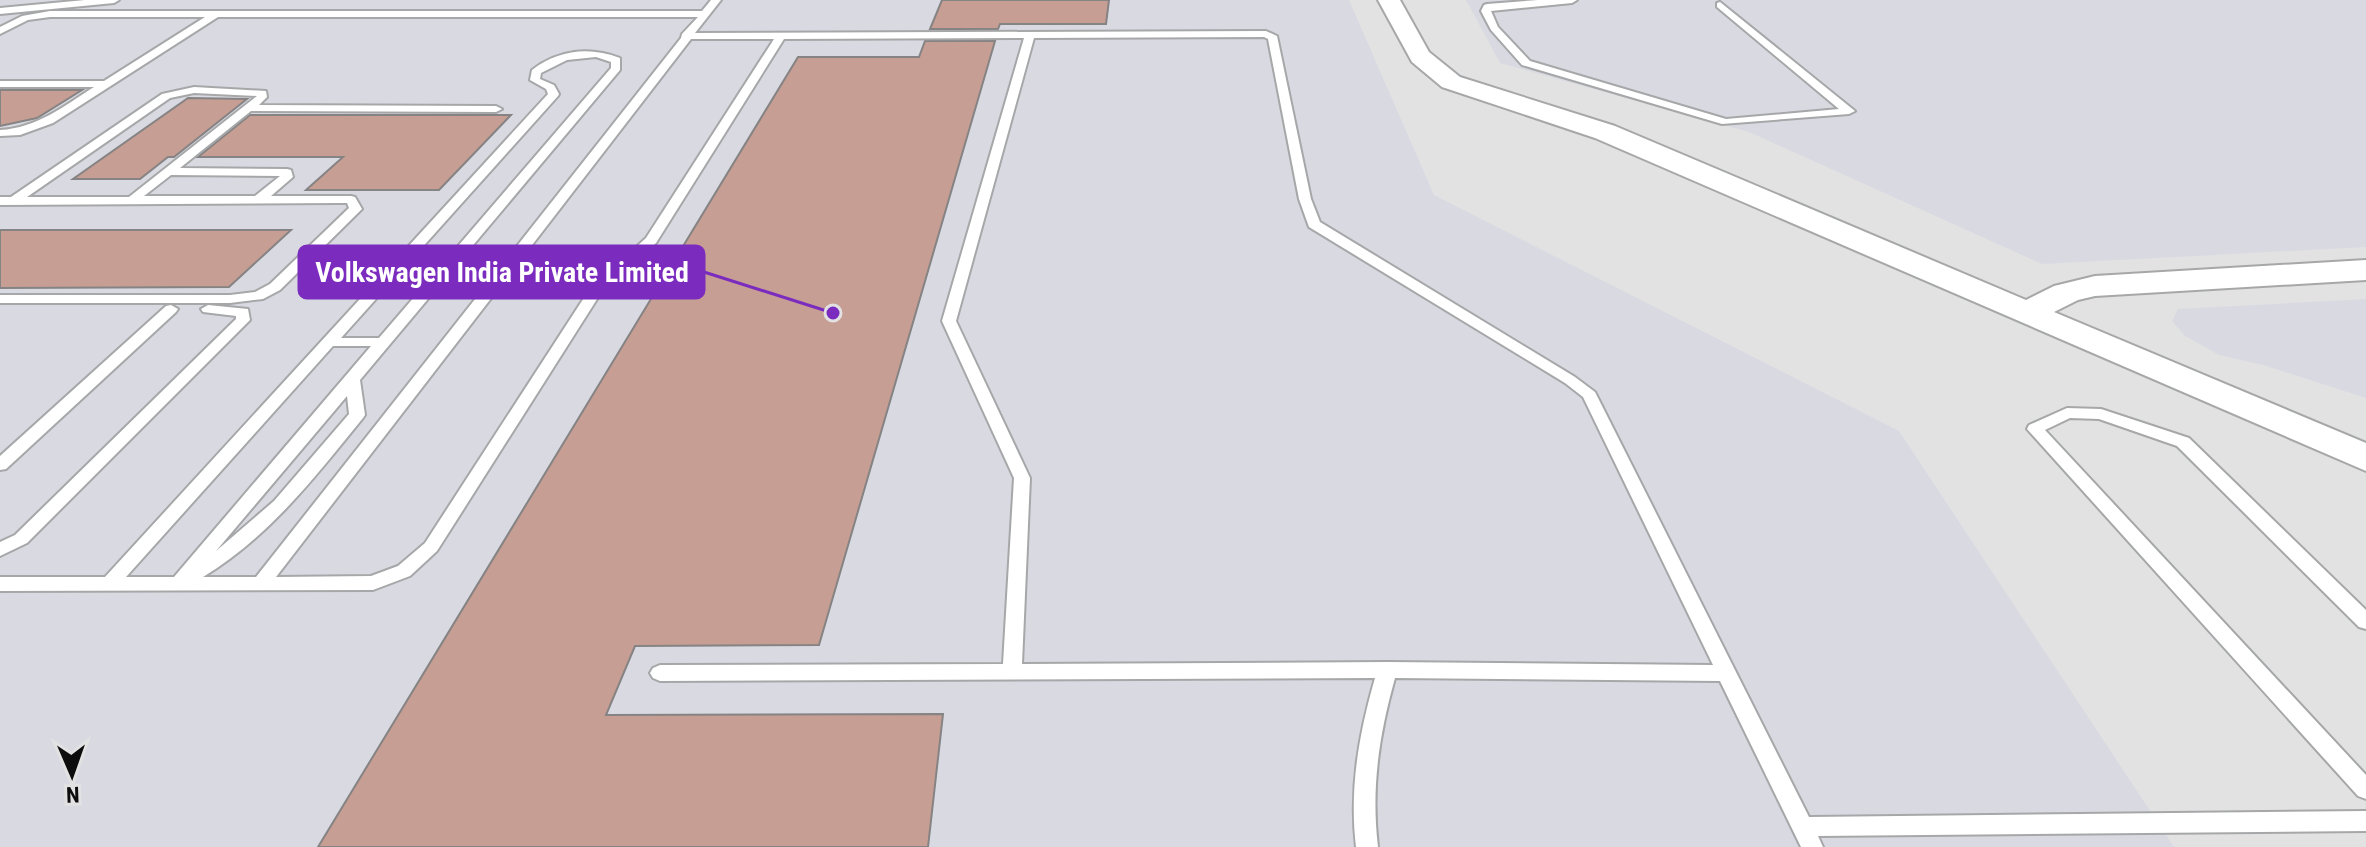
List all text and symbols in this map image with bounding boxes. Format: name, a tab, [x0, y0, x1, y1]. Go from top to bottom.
callout: Volkswagen India Private Limited	[299, 246, 704, 298]
text: Volkswagen India Private Limited	[315, 256, 689, 289]
north arrow	[32, 735, 112, 815]
text: N	[66, 782, 80, 807]

